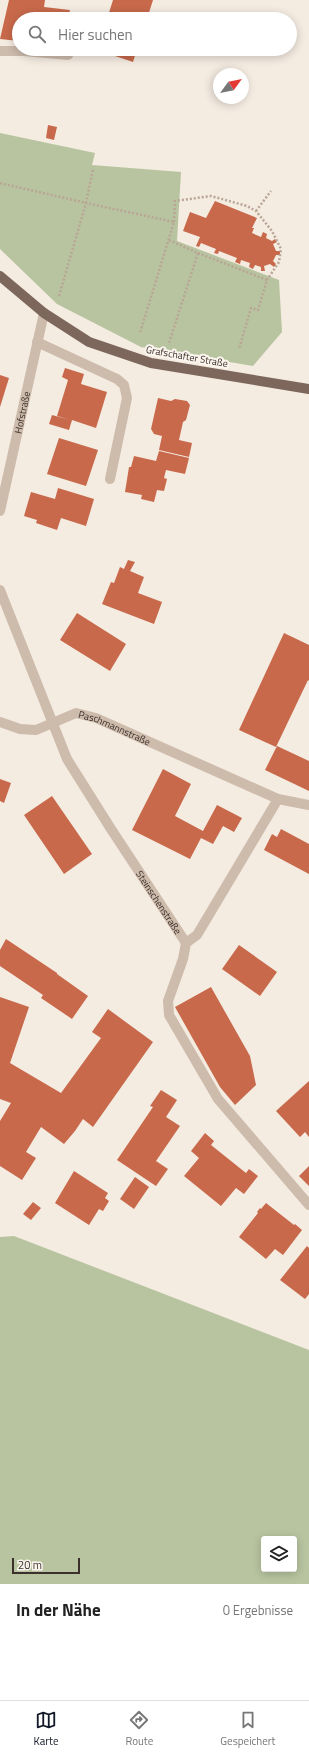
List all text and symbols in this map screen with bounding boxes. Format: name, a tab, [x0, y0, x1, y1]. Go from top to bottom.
search box	[12, 12, 297, 56]
icon: search	[26, 23, 48, 45]
text: Hier suchen	[58, 23, 133, 46]
north arrow	[213, 68, 249, 104]
street label: Grafschafter Straße	[145, 342, 229, 371]
street label: Hofstraße	[10, 390, 34, 435]
street label: Paschmannstraße	[77, 707, 153, 749]
street label: Steinschenstraße	[132, 867, 185, 937]
map controls	[261, 1536, 297, 1572]
button: layers	[261, 1536, 297, 1572]
scale bar	[12, 1556, 80, 1575]
text: 20 m	[18, 1557, 42, 1573]
text: In der Nähe	[16, 1597, 101, 1623]
text: 0 Ergebnisse	[223, 1600, 293, 1620]
tab: Karte	[34, 1709, 59, 1749]
tab: Route	[126, 1709, 153, 1749]
tab: Gespeichert	[220, 1709, 275, 1749]

